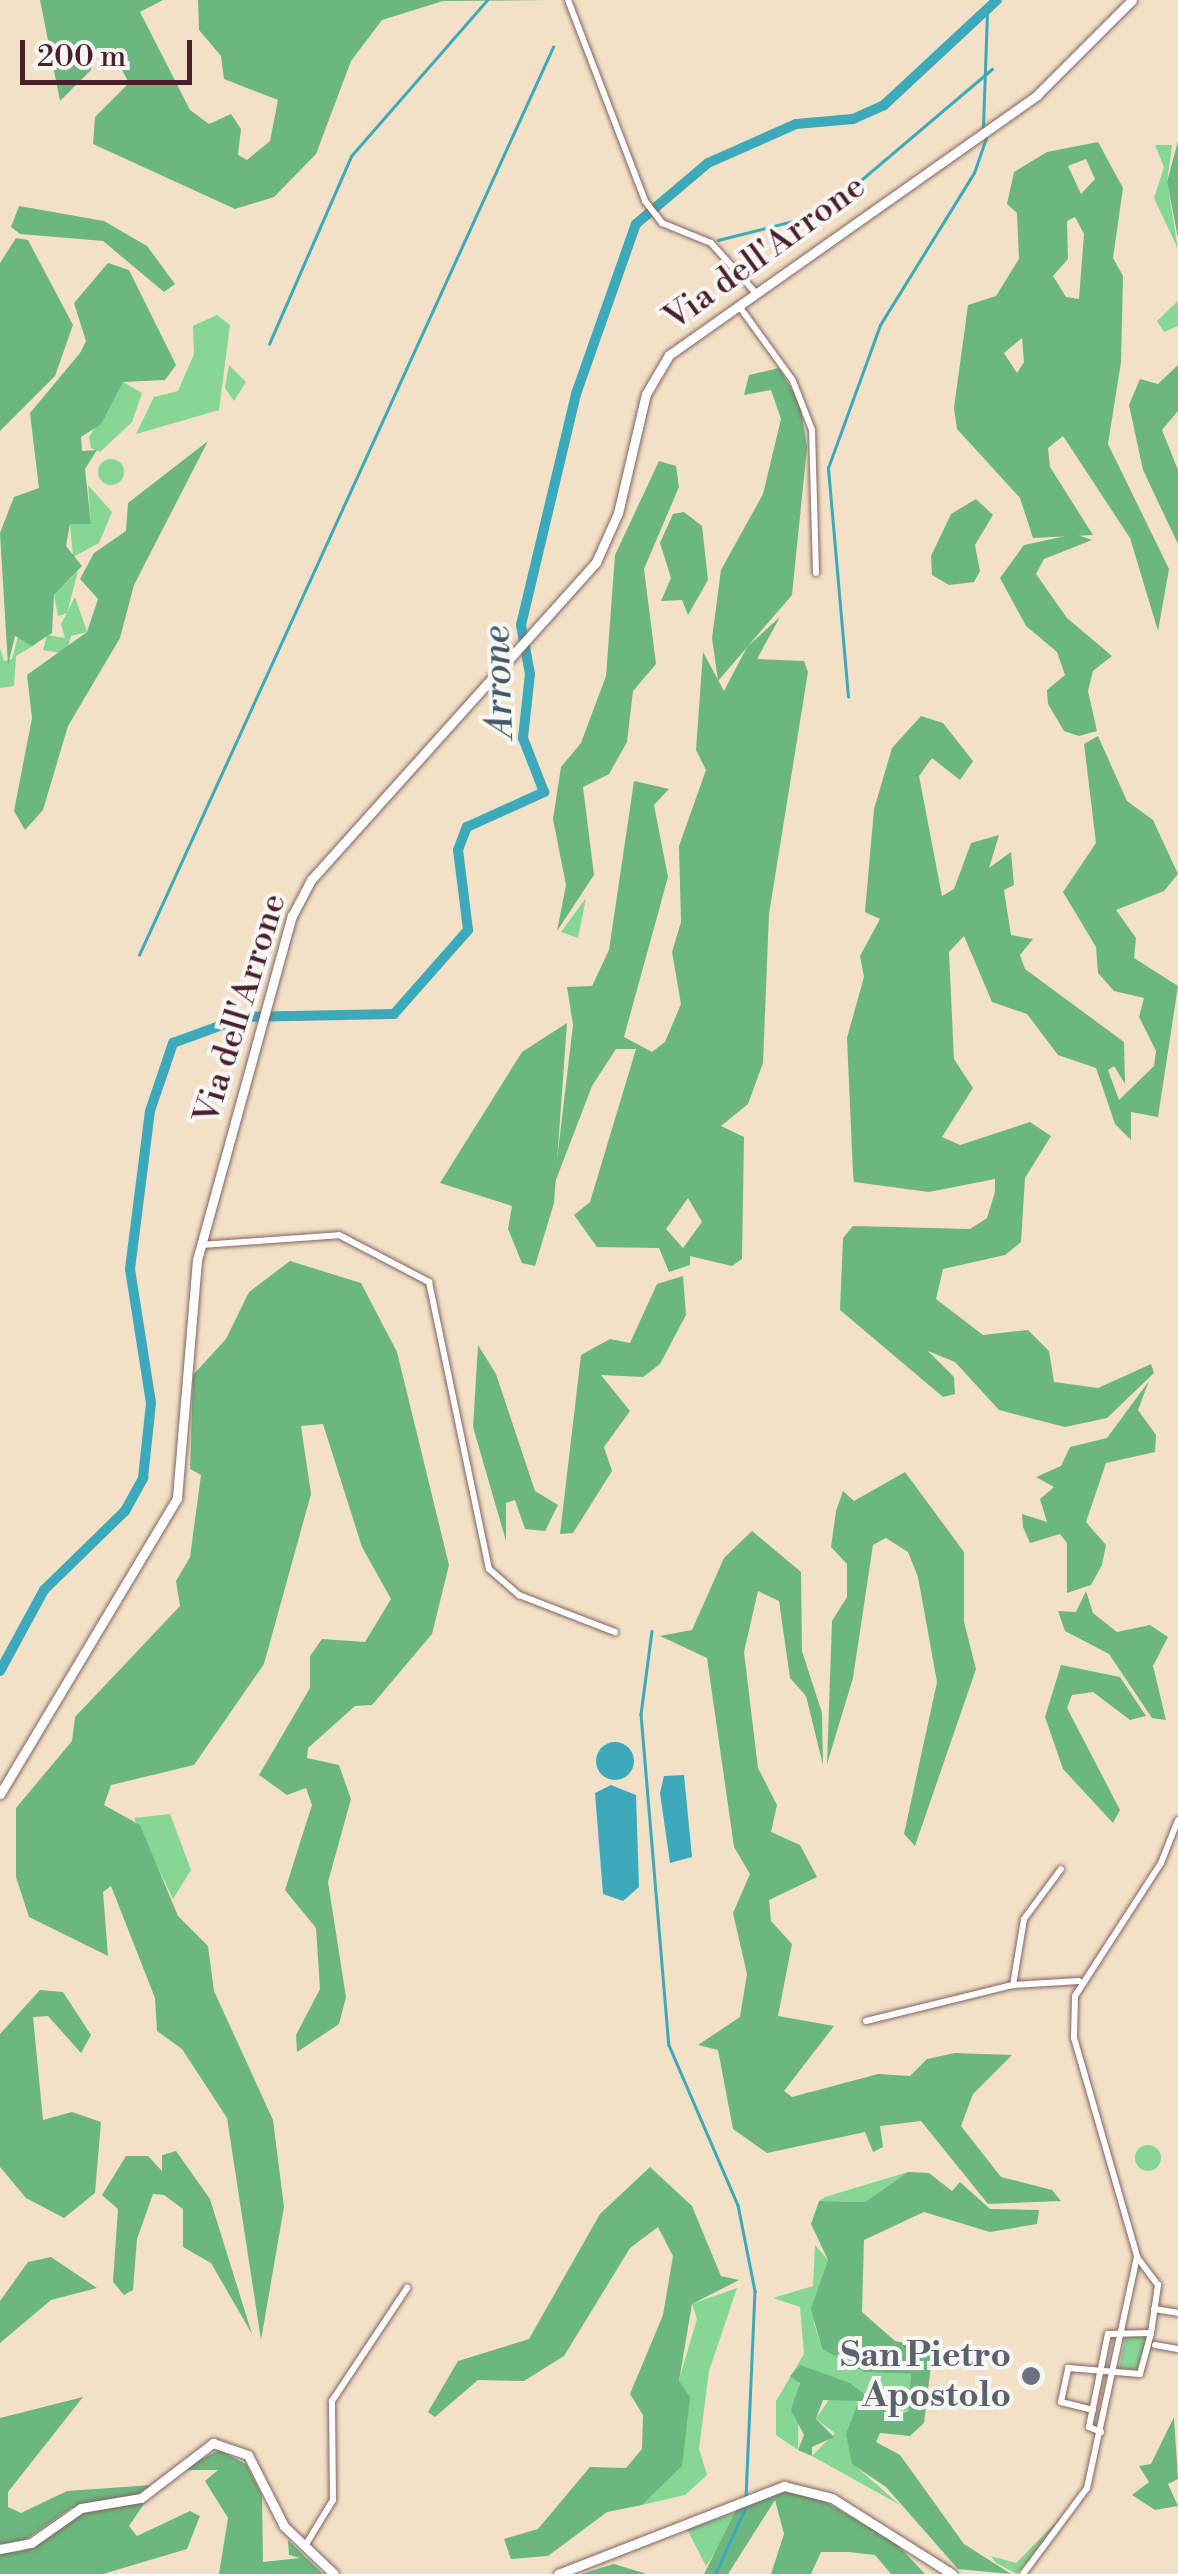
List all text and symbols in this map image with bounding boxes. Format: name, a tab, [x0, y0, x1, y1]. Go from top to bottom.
scale bar	[25, 20, 198, 82]
text: 200 m	[37, 38, 126, 76]
street label: Via dell'Arrone	[656, 166, 874, 340]
water label: Arrone	[474, 625, 524, 739]
street label: Via dell'Arrone	[186, 889, 296, 1129]
place label: San Pietro Apostolo	[840, 2335, 1011, 2417]
marker: San Pietro Apostolo	[1020, 2365, 1042, 2387]

